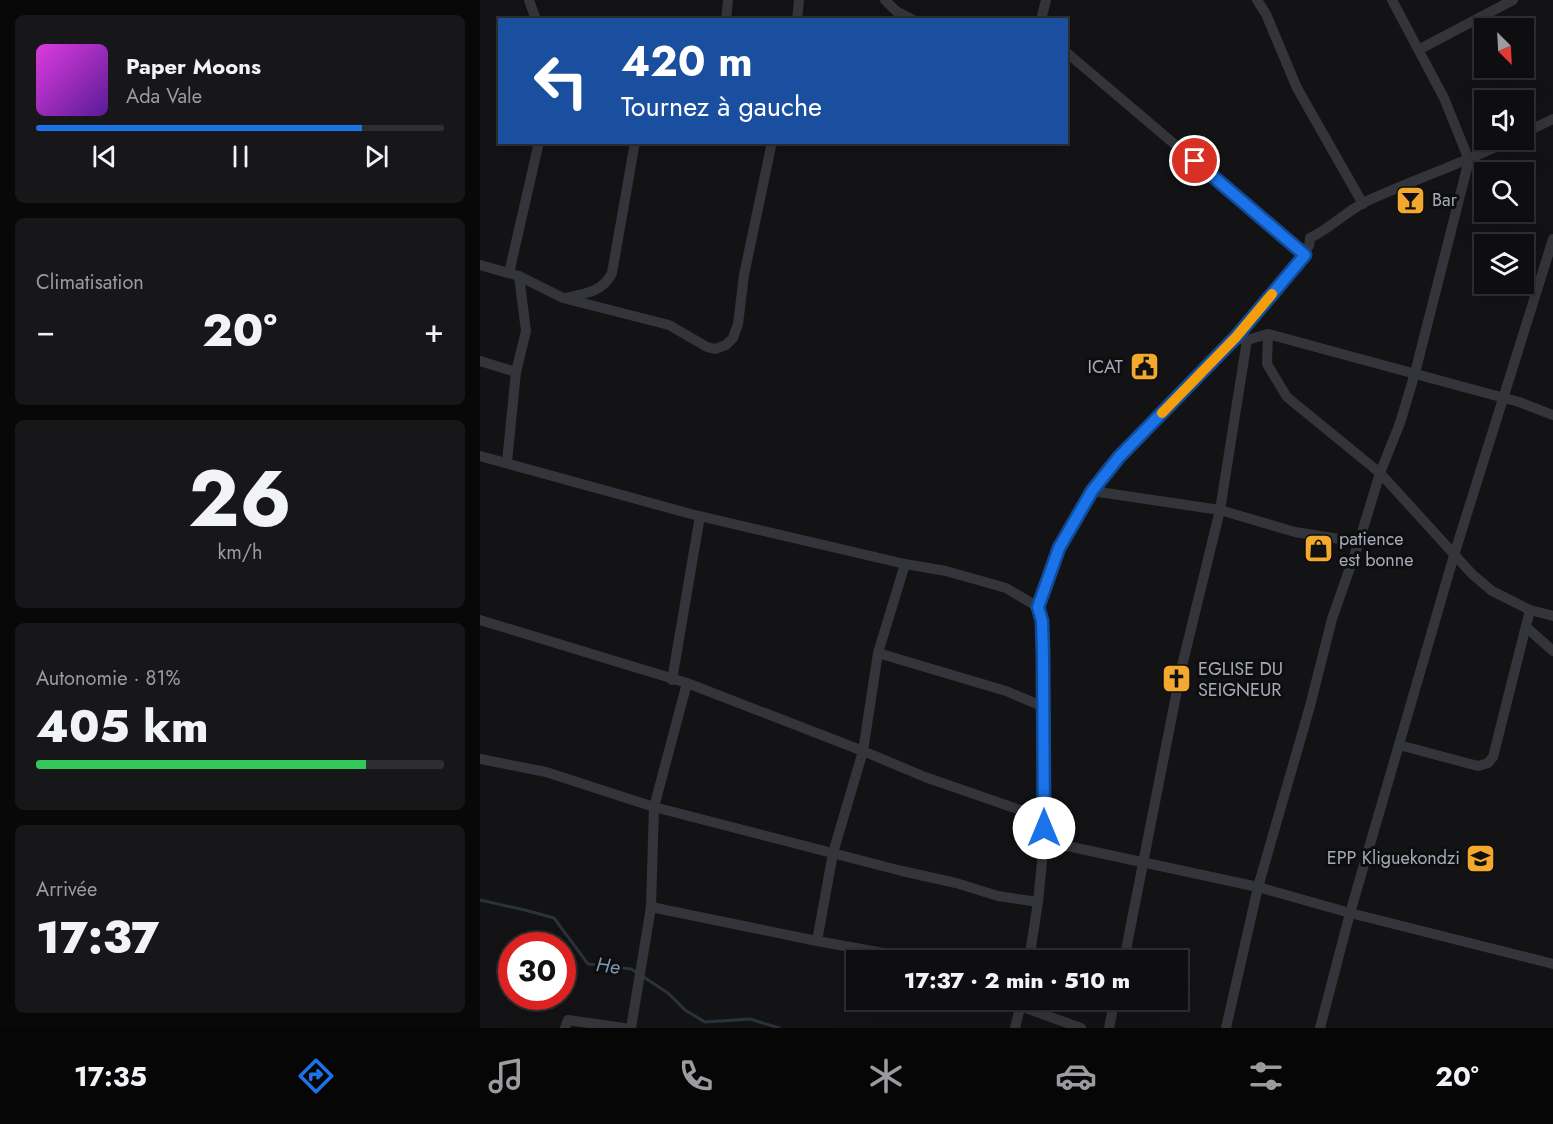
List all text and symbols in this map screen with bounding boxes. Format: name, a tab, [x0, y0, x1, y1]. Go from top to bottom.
north arrow	[1474, 18, 1534, 78]
map controls	[1474, 18, 1534, 294]
text: 420 m	[621, 31, 753, 92]
icon: left	[522, 42, 600, 120]
text: Paper Moons	[126, 50, 261, 82]
text: Ada Vale	[126, 82, 202, 111]
text: Tournez à gauche	[621, 87, 822, 126]
button: sound	[1474, 90, 1534, 150]
pin	[1169, 135, 1220, 186]
icon: previous	[88, 140, 121, 173]
icon: pause	[224, 140, 257, 173]
icon: next	[360, 140, 393, 173]
icon: arrive	[1178, 144, 1211, 177]
button: search	[1474, 162, 1534, 222]
bar icon: Bar	[1395, 184, 1427, 216]
place label: Bar	[1432, 187, 1458, 213]
button: layers	[1474, 234, 1534, 294]
text: Climatisation	[36, 268, 144, 297]
text: 20°	[202, 298, 277, 363]
text: −	[36, 307, 55, 354]
text: +	[424, 307, 444, 354]
public building icon: ICAT	[1128, 351, 1160, 383]
place label: ICAT	[1088, 354, 1124, 380]
text: 26	[188, 443, 292, 555]
place label: patience est bonne	[1339, 526, 1414, 573]
shop icon: patience est bonne	[1302, 533, 1334, 565]
text: km/h	[217, 538, 263, 567]
place label: EGLISE DU SEIGNEUR	[1198, 656, 1283, 703]
church icon: EGLISE DU SEIGNEUR	[1161, 663, 1193, 695]
text: Autonomie · 81%	[36, 664, 180, 693]
text: 405 km	[36, 694, 208, 759]
position arrow	[1012, 796, 1076, 860]
school or university icon: EPP Kliguekondzi	[1465, 842, 1497, 874]
place label: EPP Kliguekondzi	[1327, 845, 1460, 871]
text: Arrivée	[36, 875, 97, 904]
text: 17:37	[36, 905, 159, 970]
speed limit sign: 30	[498, 932, 576, 1010]
water label: He	[594, 950, 622, 982]
text: 17:37 · 2 min · 510 m	[904, 964, 1130, 996]
icon: directions	[295, 1055, 337, 1097]
icon: music	[485, 1055, 527, 1097]
icon: phone	[675, 1055, 717, 1097]
icon: climate	[865, 1055, 907, 1097]
icon: car	[1055, 1055, 1097, 1097]
icon: filters	[1245, 1055, 1287, 1097]
text: 17:35	[74, 1057, 147, 1096]
text: 20°	[1435, 1057, 1479, 1096]

